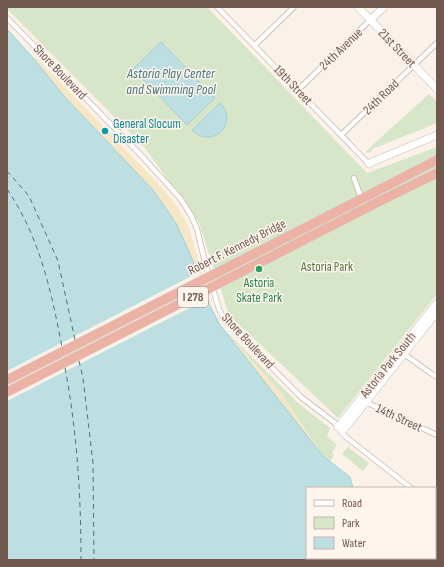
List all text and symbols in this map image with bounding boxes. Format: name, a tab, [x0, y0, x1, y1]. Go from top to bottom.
street label: 24th Avenue	[316, 24, 366, 74]
street label: 21st Street	[375, 25, 419, 71]
street label: Shore Boulevard	[30, 41, 90, 103]
street label: 19th Street	[270, 62, 316, 108]
water label: Astoria Play Center and Swimming Pool	[126, 65, 216, 98]
street label: 24th Road	[360, 76, 402, 118]
place label: General Slocum Disaster	[113, 116, 181, 147]
marker: General Slocum Disaster	[100, 126, 110, 136]
street label: Robert F. Kennedy Bridge	[185, 215, 289, 279]
park label: Astoria Park	[300, 259, 353, 275]
marker: Astoria Skate Park	[254, 264, 264, 274]
place label: Astoria Skate Park	[236, 275, 282, 306]
road number: I 278	[178, 287, 208, 307]
street label: Shore Boulevard	[218, 310, 278, 372]
street label: Astoria Park South	[356, 329, 419, 402]
street label: 14th Street	[373, 400, 425, 436]
legend	[306, 487, 436, 559]
text: Road	[342, 496, 362, 511]
text: Park	[342, 516, 360, 531]
text: Water	[342, 536, 366, 551]

